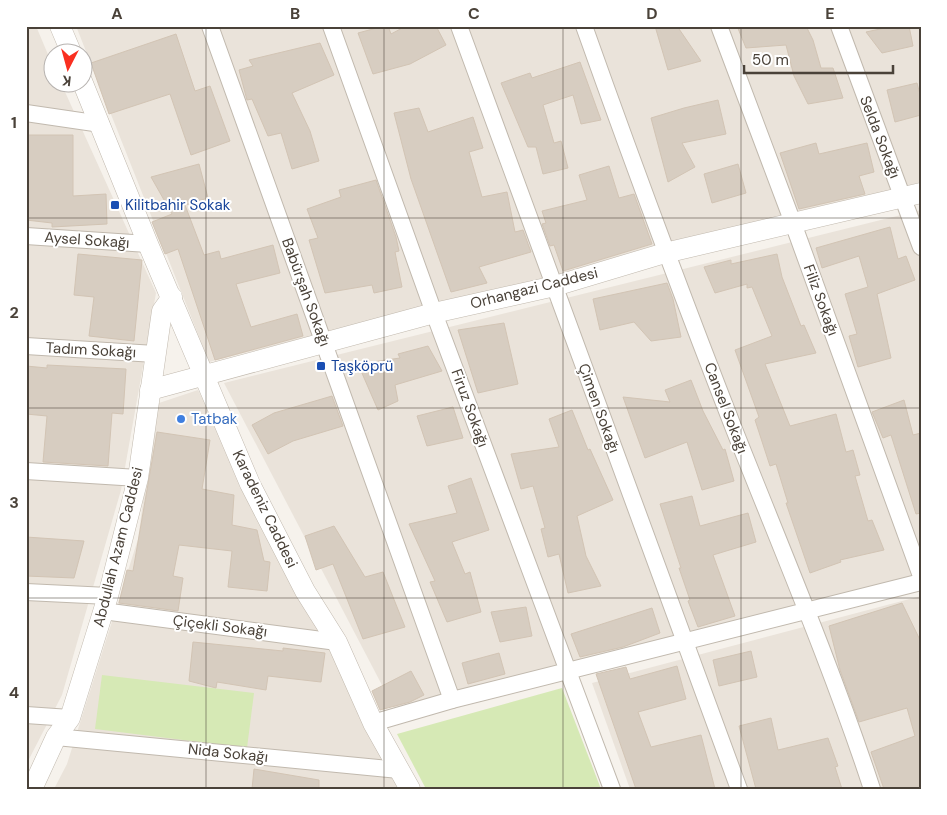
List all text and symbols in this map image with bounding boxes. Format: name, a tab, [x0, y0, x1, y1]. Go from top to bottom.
text: A	[111, 3, 123, 24]
text: B	[290, 3, 300, 24]
text: C	[468, 3, 480, 24]
text: D	[646, 3, 658, 24]
text: E	[825, 3, 835, 24]
north arrow	[42, 42, 92, 92]
scale bar	[744, 42, 893, 74]
text: 50 m	[752, 50, 789, 70]
text: K	[61, 71, 72, 90]
street label: Selda Sokağı	[855, 93, 905, 181]
text: 1	[11, 112, 17, 133]
place label: Kilitbahir Sokak	[125, 195, 231, 215]
marker: Kilitbahir Sokak	[109, 199, 121, 211]
street label: Aysel Sokağı	[44, 227, 130, 253]
street label: Babürşah Sokağı	[277, 235, 335, 349]
street label: Orhangazi Caddesi	[468, 262, 600, 314]
street label: Filiz Sokağı	[799, 262, 843, 338]
text: 2	[9, 302, 19, 323]
street label: Tadım Sokağı	[45, 338, 137, 362]
place label: Taşköprü	[331, 356, 393, 376]
marker: Taşköprü	[315, 360, 327, 372]
street label: Cansel Sokağı	[699, 360, 753, 456]
street label: Çimen Sokağı	[574, 361, 624, 455]
street label: Firuz Sokağı	[447, 366, 493, 450]
place label: Tatbak	[191, 409, 238, 429]
marker: Tatbak	[175, 413, 187, 425]
street label: Karadeniz Caddesi	[228, 447, 302, 571]
street label: Abdullah Azam Caddesi	[88, 465, 148, 629]
text: 3	[9, 492, 19, 513]
street label: Çiçekli Sokağı	[172, 610, 268, 642]
text: 4	[9, 682, 19, 703]
street label: Nida Sokağı	[187, 739, 269, 767]

